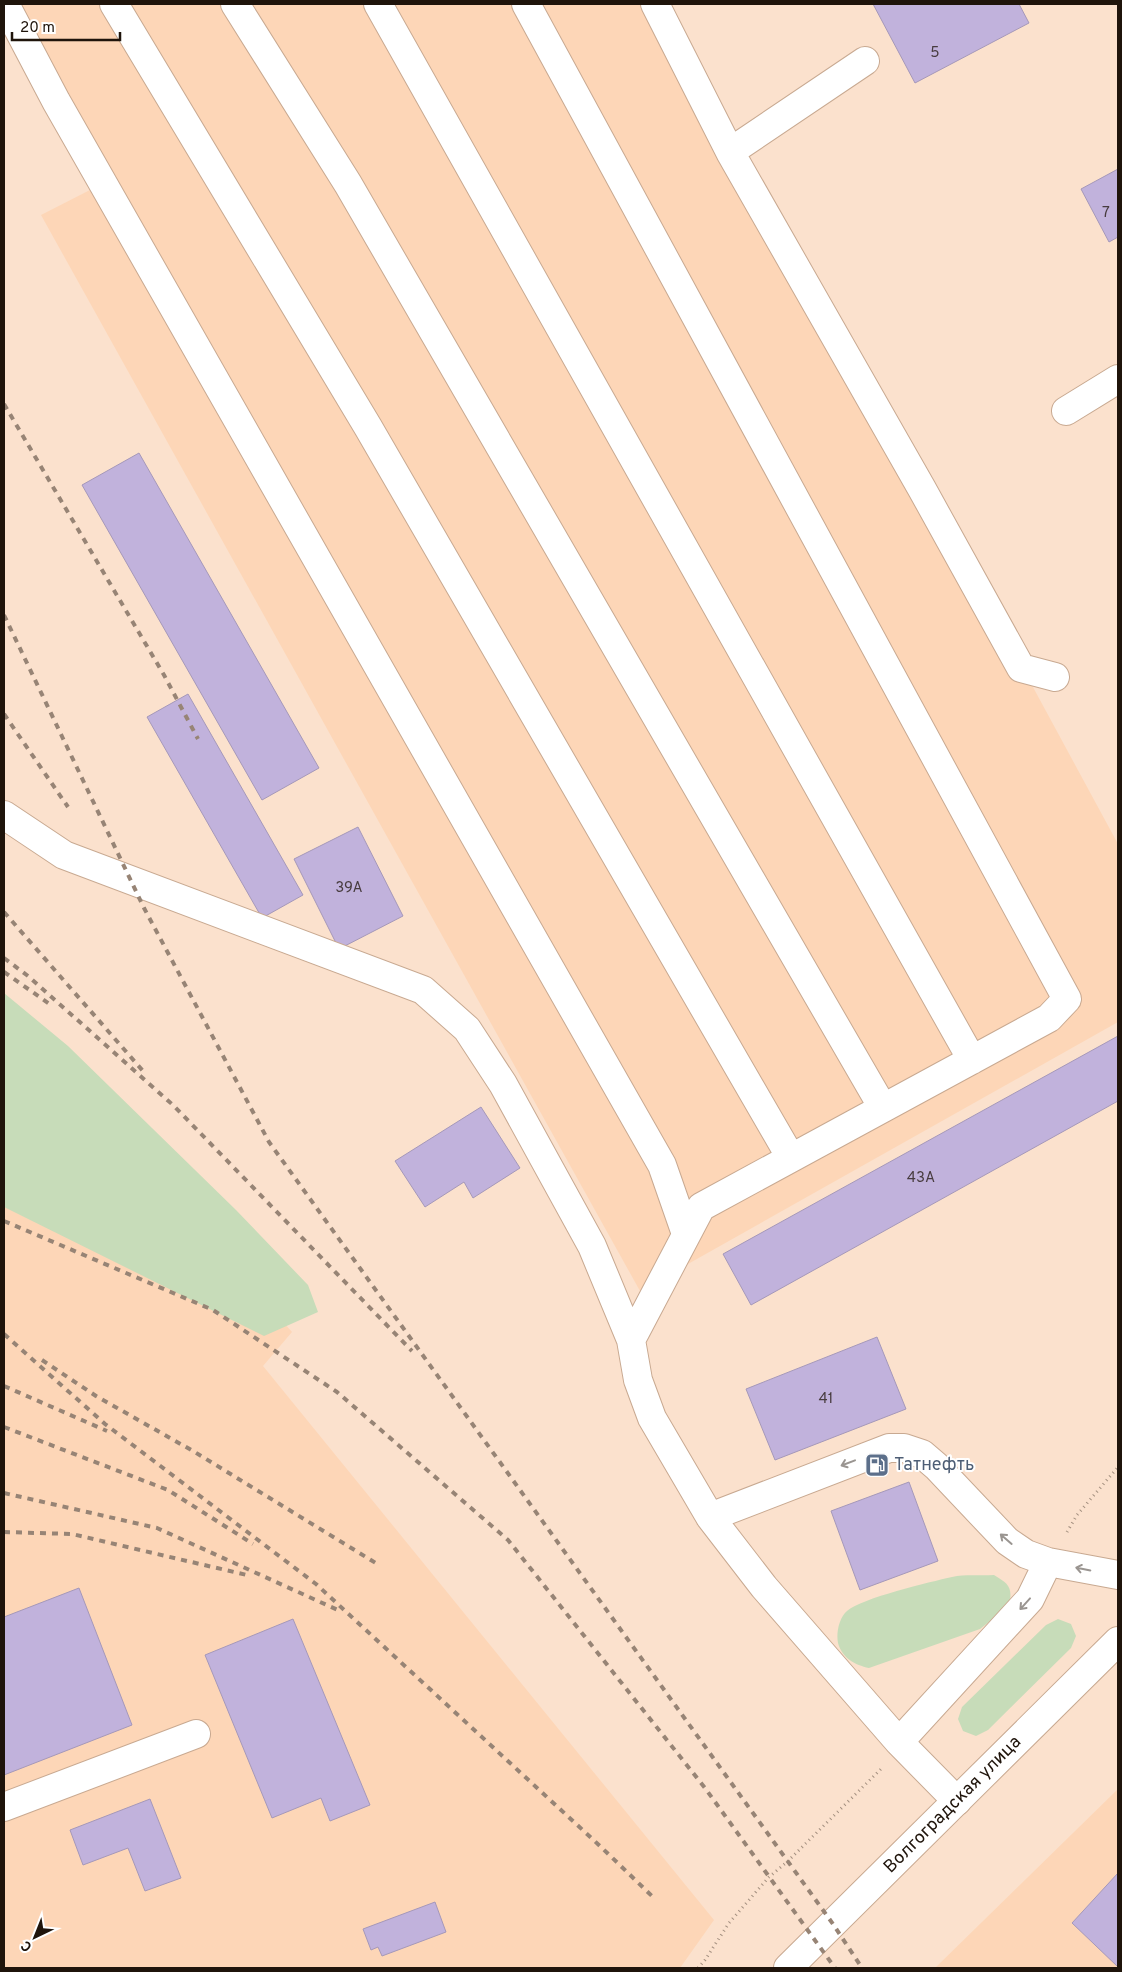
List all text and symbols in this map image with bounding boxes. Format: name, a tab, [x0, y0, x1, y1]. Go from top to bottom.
scale bar	[12, 10, 120, 42]
text: 20 m	[20, 19, 55, 38]
house number: 5	[930, 44, 940, 63]
house number: 7	[1102, 204, 1110, 223]
house number: 39А	[335, 879, 363, 898]
house number: 43А	[907, 1169, 935, 1188]
house number: 41	[819, 1390, 833, 1409]
fuel station icon: Татнефть	[864, 1452, 890, 1478]
place label: Татнефть	[894, 1454, 974, 1477]
one-way arrow	[841, 1459, 856, 1468]
one-way arrow	[999, 1533, 1012, 1545]
one-way arrow	[1076, 1563, 1092, 1573]
one-way arrow	[1019, 1598, 1031, 1611]
street label: Волгоградская улица	[879, 1731, 1027, 1879]
north arrow	[10, 1912, 60, 1962]
text: С	[18, 1936, 36, 1955]

